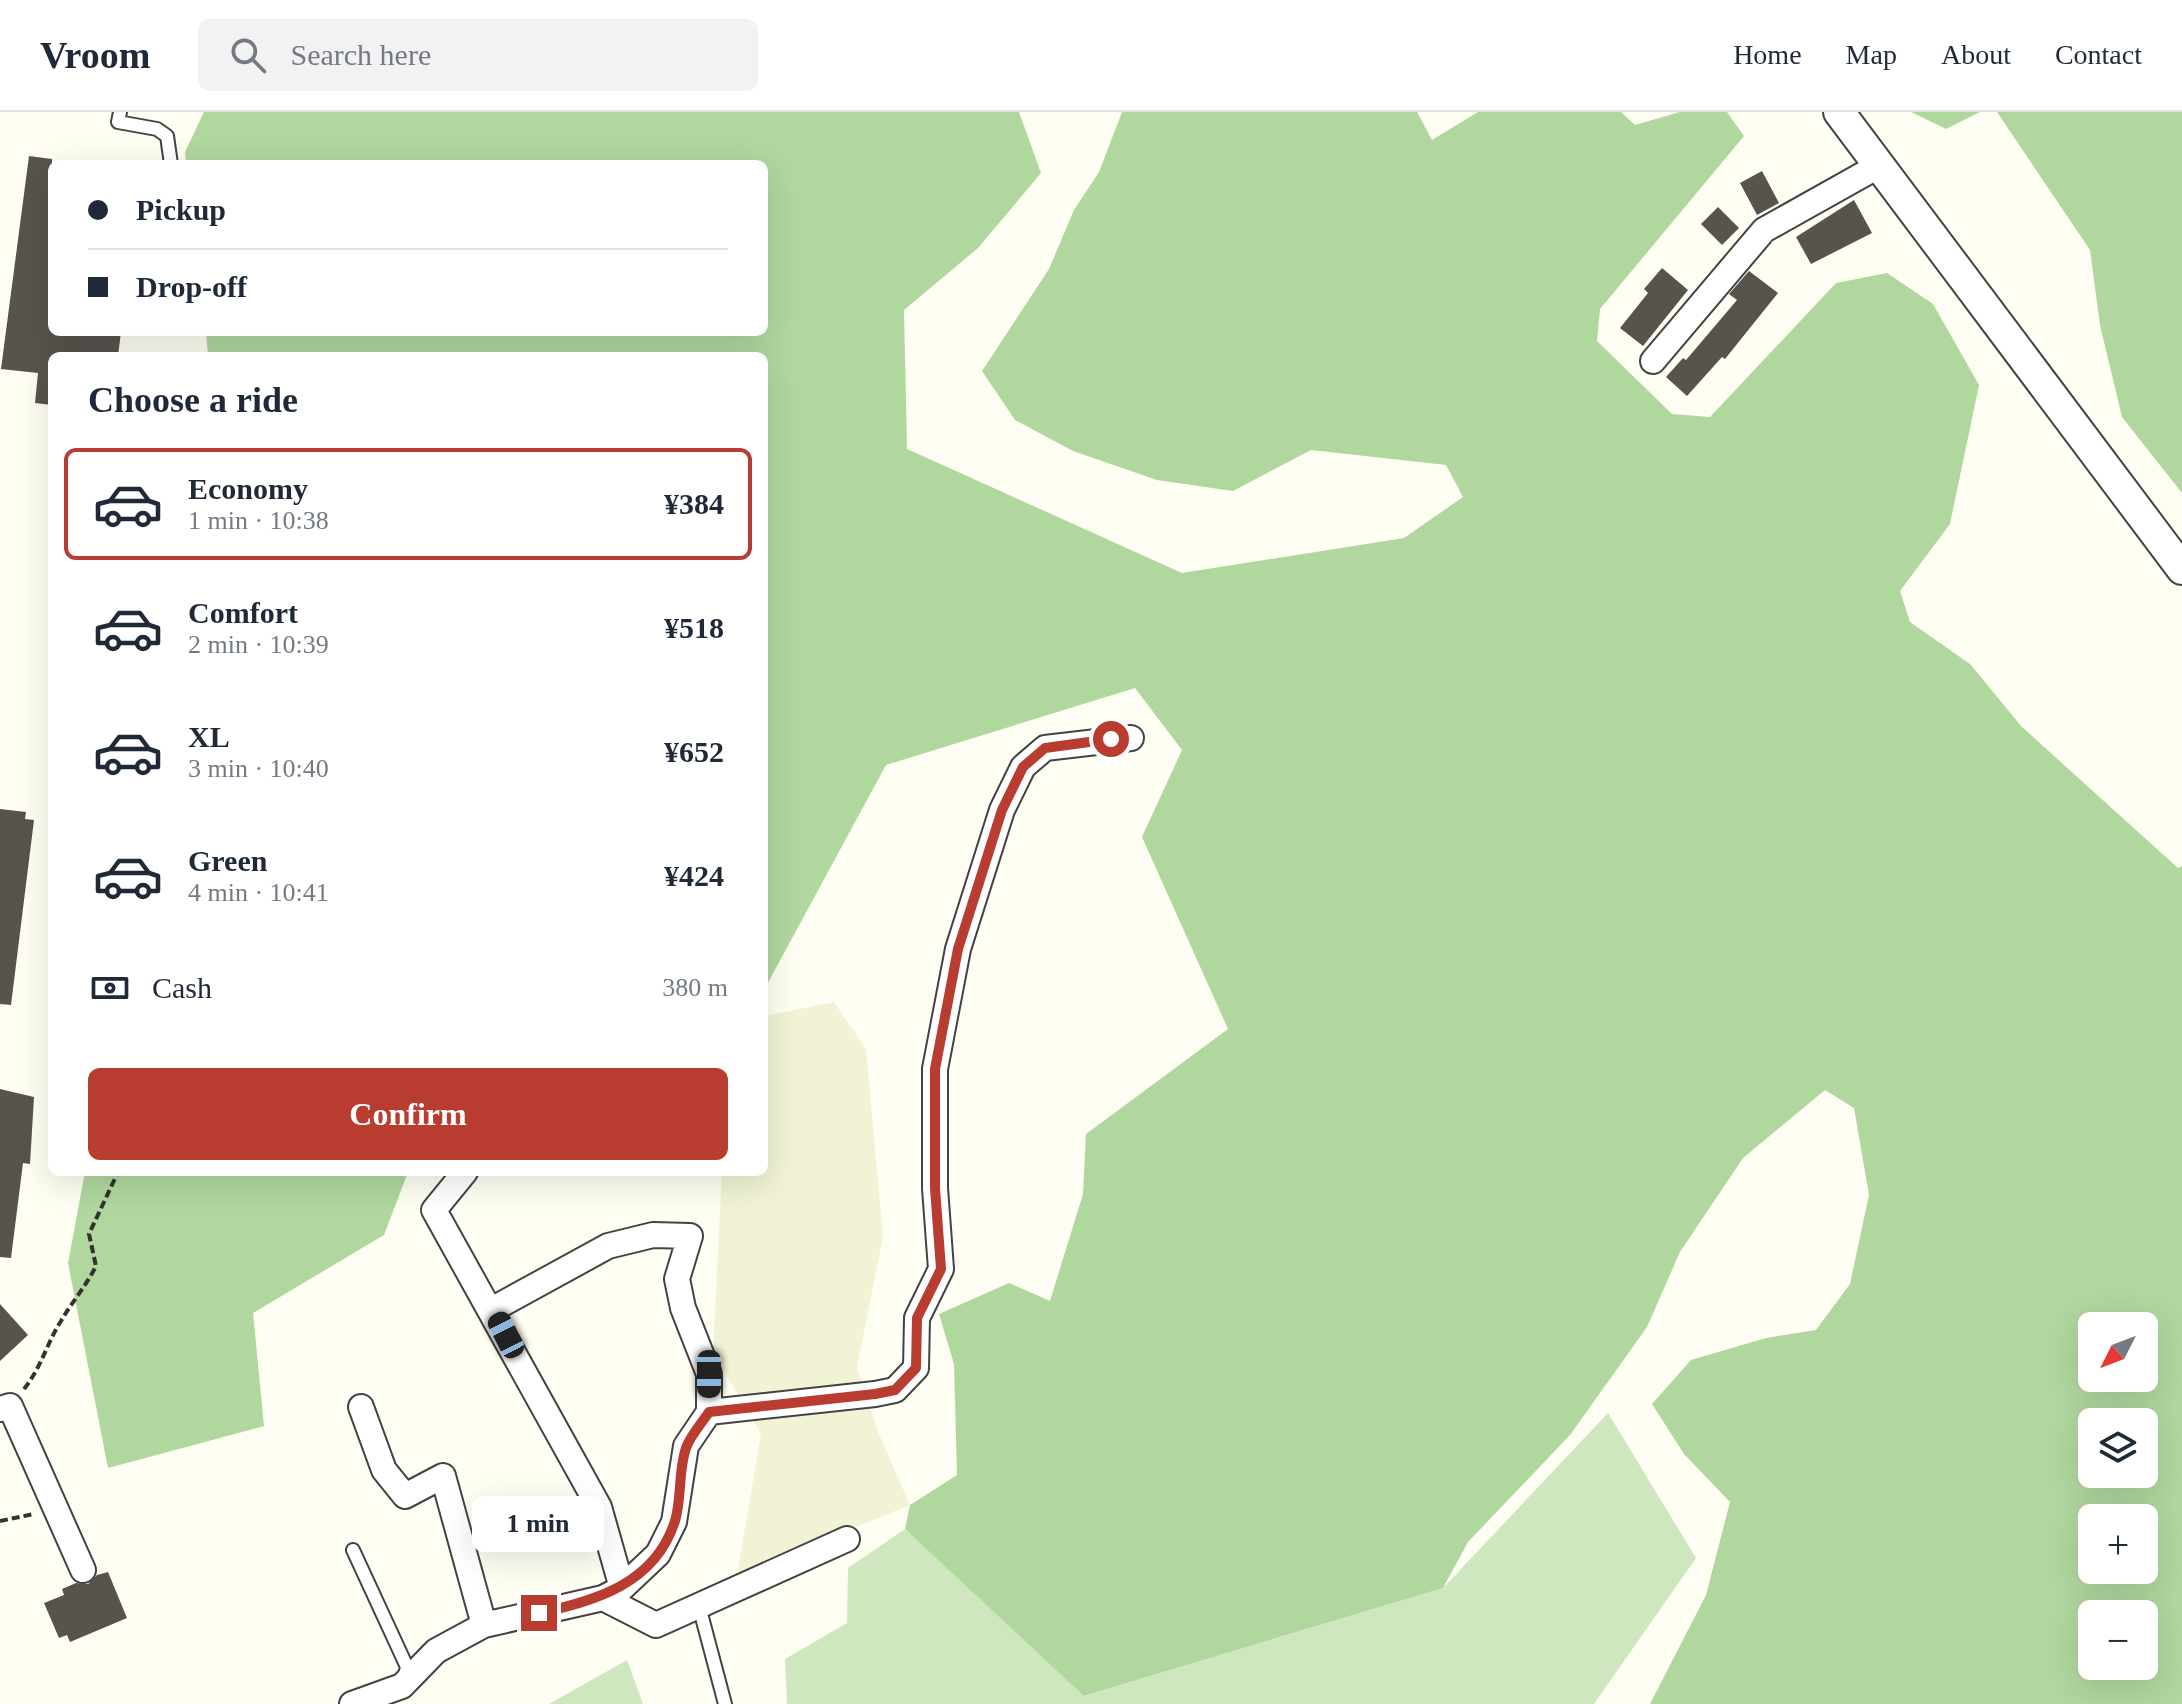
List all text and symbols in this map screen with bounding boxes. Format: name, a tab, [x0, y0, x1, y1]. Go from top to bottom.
search box	[198, 19, 758, 91]
icon: search	[226, 33, 270, 77]
text: Vroom	[40, 34, 150, 76]
text: Search here	[290, 38, 431, 71]
text: Home	[1733, 39, 1802, 70]
text: Map	[1846, 39, 1897, 70]
text: About	[1941, 39, 2011, 70]
text: Contact	[2055, 39, 2142, 70]
text: Pickup	[136, 193, 226, 226]
text: Drop-off	[136, 270, 247, 303]
text: Choose a ride	[88, 380, 298, 420]
icon: car	[92, 468, 164, 540]
text: Economy	[188, 472, 308, 505]
text: ¥384	[664, 487, 724, 520]
text: 1 min · 10:38	[188, 506, 329, 535]
icon: car	[92, 592, 164, 664]
text: Comfort	[188, 596, 298, 629]
text: ¥518	[664, 611, 724, 644]
text: 2 min · 10:39	[188, 630, 329, 659]
icon: car	[92, 716, 164, 788]
text: XL	[188, 720, 230, 753]
route start	[1093, 721, 1129, 757]
text: ¥652	[664, 735, 724, 768]
text: 3 min · 10:40	[188, 754, 329, 783]
icon: car	[92, 840, 164, 912]
text: Green	[188, 844, 267, 877]
text: ¥424	[664, 859, 724, 892]
text: 4 min · 10:41	[188, 878, 329, 907]
icon: cash	[88, 966, 132, 1010]
text: Cash	[152, 971, 212, 1004]
text: 380 m	[662, 973, 728, 1002]
button: Confirm	[88, 1068, 728, 1160]
car	[484, 1308, 528, 1362]
north arrow	[2078, 1312, 2158, 1392]
map controls	[2078, 1312, 2158, 1680]
car	[697, 1350, 721, 1398]
button: layers	[2078, 1408, 2158, 1488]
callout: 1 min	[473, 1497, 605, 1553]
button: +	[2078, 1504, 2158, 1584]
text: 1 min	[507, 1509, 569, 1538]
route end	[521, 1595, 557, 1631]
button: −	[2078, 1600, 2158, 1680]

